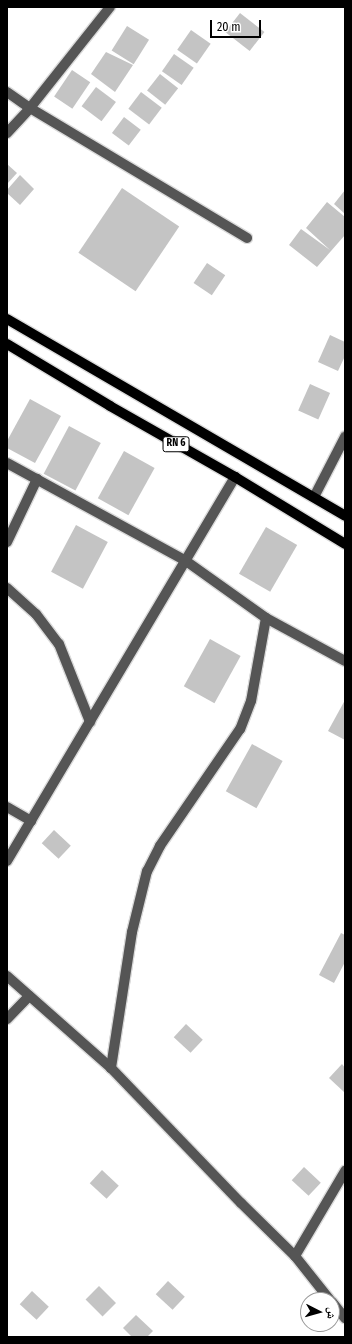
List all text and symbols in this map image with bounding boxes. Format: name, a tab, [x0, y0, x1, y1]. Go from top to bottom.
scale bar	[212, 12, 263, 38]
text: 20 m	[217, 20, 241, 34]
road number: RN 6	[162, 436, 190, 452]
north arrow	[300, 1292, 340, 1332]
text: ش	[324, 1307, 339, 1320]

